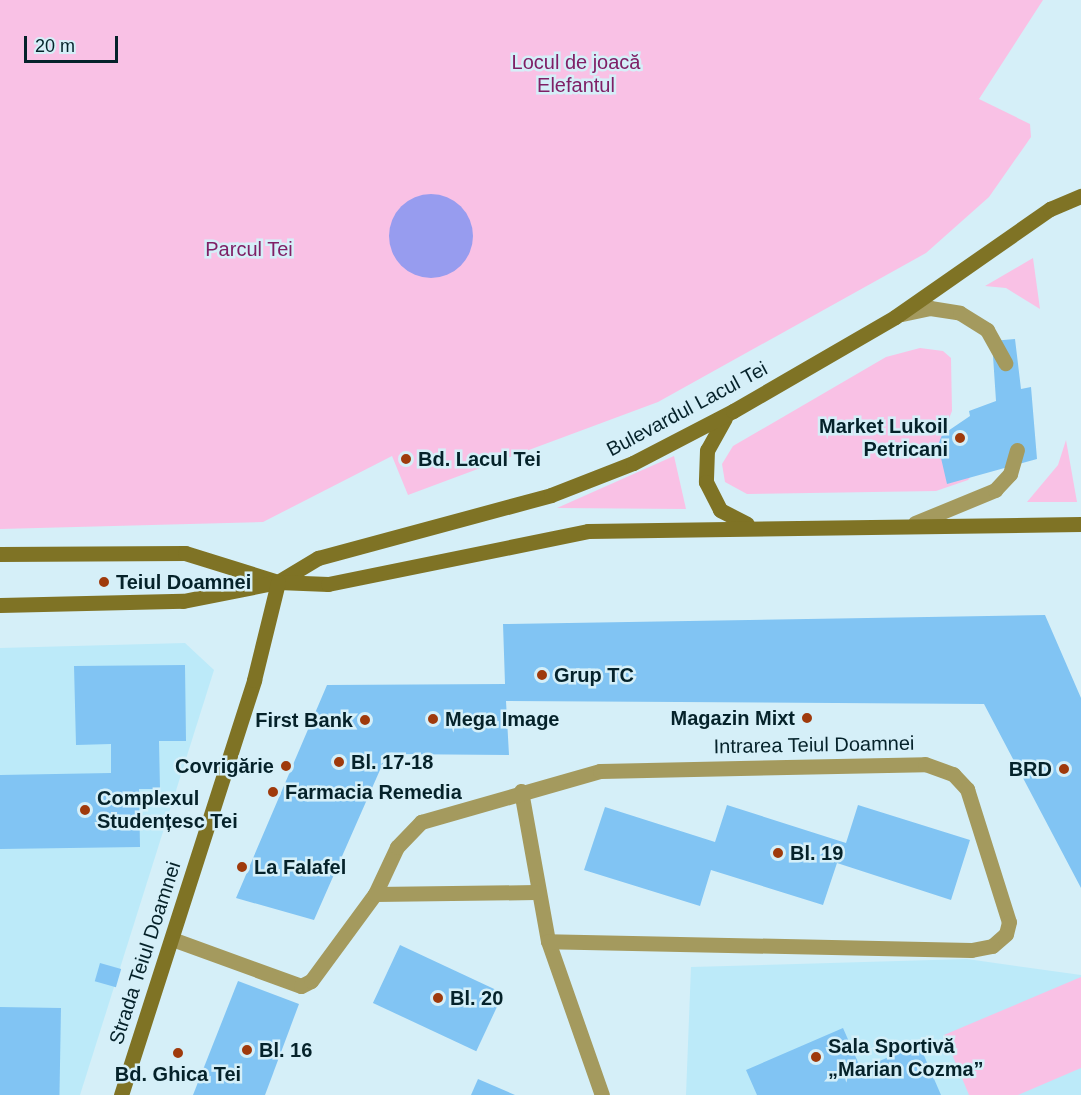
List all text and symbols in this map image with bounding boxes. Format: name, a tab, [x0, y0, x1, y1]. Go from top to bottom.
scale bar	[27, 24, 122, 62]
text: 20 m	[35, 36, 75, 56]
park label: Locul de joacă Elefantul	[512, 50, 640, 97]
park label: Parcul Tei	[205, 237, 293, 261]
street label: Bulevardul Lacul Tei	[602, 356, 772, 462]
place label: Market Lukoil Petricani	[819, 414, 948, 461]
marker: Market Lukoil Petricani	[953, 431, 967, 445]
place label: Bd. Lacul Tei	[418, 447, 541, 471]
marker: Bd. Lacul Tei	[399, 452, 413, 466]
place label: Teiul Doamnei	[116, 570, 251, 594]
marker: Teiul Doamnei	[97, 575, 111, 589]
place label: Grup TC	[554, 663, 634, 687]
marker: Grup TC	[535, 668, 549, 682]
place label: Magazin Mixt	[671, 706, 795, 730]
place label: Mega Image	[445, 707, 559, 731]
place label: First Bank	[255, 708, 353, 732]
marker: Magazin Mixt	[800, 711, 814, 725]
marker: Mega Image	[426, 712, 440, 726]
marker: First Bank	[358, 713, 372, 727]
street label: Intrarea Teiul Doamnei	[713, 731, 915, 759]
place label: Bl. 17-18	[351, 750, 433, 774]
place label: Covrigărie	[175, 754, 274, 778]
marker: Bl. 17-18	[332, 755, 346, 769]
place label: BRD	[1009, 757, 1052, 781]
marker: Covrigărie	[279, 759, 293, 773]
marker: BRD	[1057, 762, 1071, 776]
place label: Farmacia Remedia	[285, 780, 462, 804]
marker: Farmacia Remedia	[266, 785, 280, 799]
place label: Complexul Studențesc Tei	[97, 786, 238, 833]
marker: Complexul Studențesc Tei	[78, 803, 92, 817]
place label: Bl. 19	[790, 841, 843, 865]
marker: Bl. 19	[771, 846, 785, 860]
place label: La Falafel	[254, 855, 346, 879]
street label: Strada Teiul Doamnei	[104, 858, 186, 1048]
marker: La Falafel	[235, 860, 249, 874]
place label: Bl. 20	[450, 986, 503, 1010]
marker: Bl. 20	[431, 991, 445, 1005]
place label: Sala Sportivă „Marian Cozma”	[828, 1034, 984, 1081]
place label: Bl. 16	[259, 1038, 312, 1062]
marker: Bl. 16	[240, 1043, 254, 1057]
marker: Bd. Ghica Tei	[171, 1046, 185, 1060]
marker: Sala Sportivă „Marian Cozma”	[809, 1050, 823, 1064]
place label: Bd. Ghica Tei	[115, 1062, 241, 1086]

